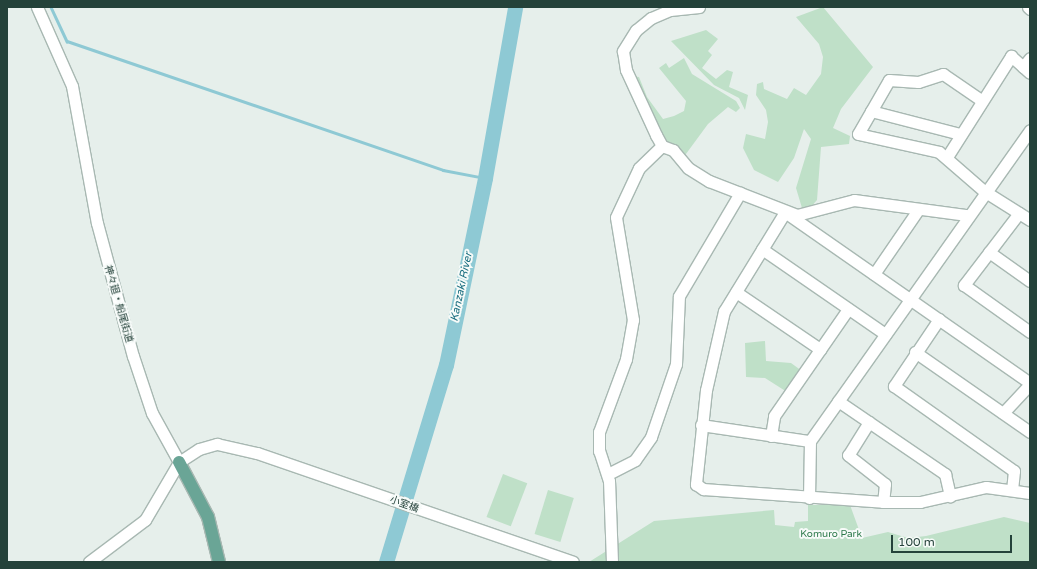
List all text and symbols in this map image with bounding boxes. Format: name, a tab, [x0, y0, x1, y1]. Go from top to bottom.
water label: Kanzaki River	[448, 251, 476, 323]
street label: 神々廻・船尾街道	[101, 264, 135, 344]
street label: 小室橋	[388, 494, 420, 516]
scale bar	[893, 527, 1014, 553]
park label: Komuro Park	[800, 529, 862, 541]
text: 100 m	[898, 535, 935, 549]

